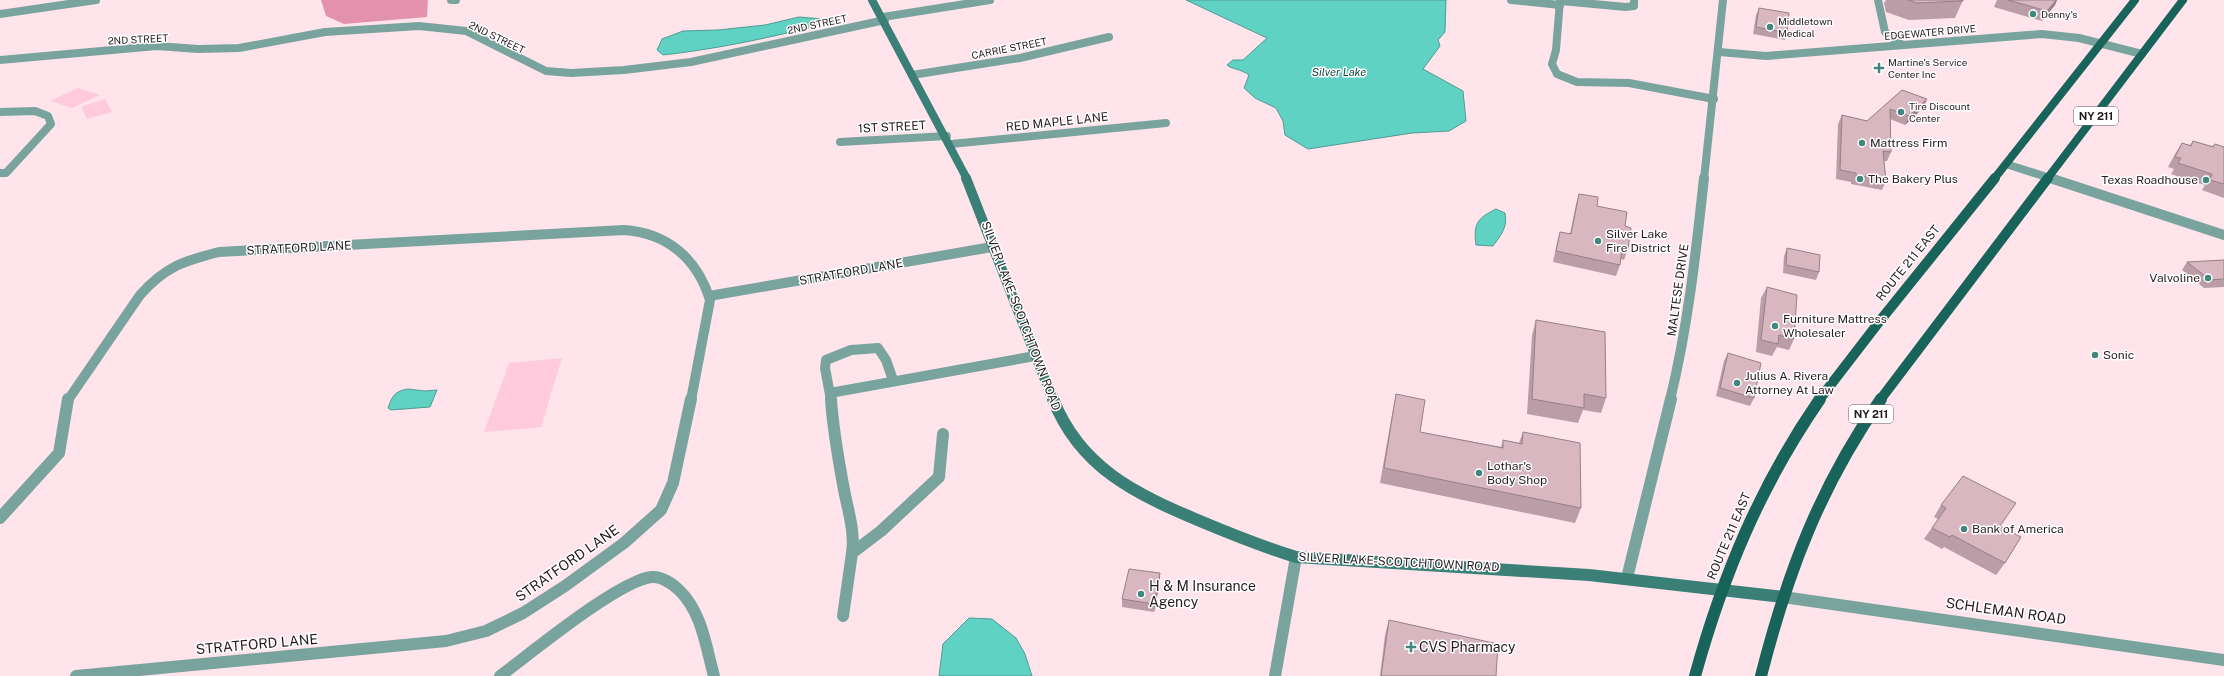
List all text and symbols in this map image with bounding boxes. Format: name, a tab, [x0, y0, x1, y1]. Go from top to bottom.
place label: Denny's	[2041, 8, 2077, 20]
marker: Denny's	[2028, 9, 2038, 19]
street label: 2ND STREET	[786, 12, 848, 36]
place label: Middletown Medical	[1778, 15, 1833, 39]
street label: 2ND STREET	[467, 18, 527, 56]
marker: Middletown Medical	[1765, 22, 1775, 32]
street label: EDGEWATER DRIVE	[1884, 22, 1976, 42]
street label: 2ND STREET	[107, 31, 169, 47]
street label: CARRIE STREET	[970, 35, 1048, 61]
place label: Martine's Service Center Inc	[1888, 56, 1968, 80]
marker: Martine's Service Center Inc	[1873, 62, 1885, 74]
water label: Silver Lake	[1312, 66, 1366, 78]
place label: Tire Discount Center	[1909, 100, 1970, 124]
marker: Tire Discount Center	[1896, 107, 1906, 117]
road number: NY 211	[2074, 107, 2118, 125]
street label: RED MAPLE LANE	[1005, 110, 1109, 134]
street label: 1ST STREET	[858, 118, 926, 136]
place label: Mattress Firm	[1870, 136, 1947, 150]
marker: Mattress Firm	[1857, 138, 1867, 148]
place label: The Bakery Plus	[1868, 172, 1958, 186]
place label: Texas Roadhouse	[2101, 173, 2198, 187]
marker: The Bakery Plus	[1855, 174, 1865, 184]
marker: Texas Roadhouse	[2201, 175, 2211, 185]
street label: SILVER LAKE-SCOTCHTOWN ROAD	[978, 220, 1064, 412]
street label: ROUTE 211 EAST	[1873, 222, 1943, 304]
place label: Silver Lake Fire District	[1606, 227, 1671, 255]
marker: Silver Lake Fire District	[1593, 236, 1603, 246]
street label: STRATFORD LANE	[246, 238, 352, 258]
street label: MALTESE DRIVE	[1665, 243, 1691, 337]
street label: STRATFORD LANE	[798, 256, 904, 288]
place label: Valvoline	[2149, 271, 2200, 285]
marker: Valvoline	[2203, 273, 2213, 283]
place label: Furniture Mattress Wholesaler	[1783, 312, 1887, 340]
marker: Furniture Mattress Wholesaler	[1770, 321, 1780, 331]
place label: Sonic	[2103, 348, 2134, 362]
marker: Sonic	[2090, 350, 2100, 360]
place label: Julius A. Rivera Attorney At Law	[1745, 369, 1834, 397]
marker: Julius A. Rivera Attorney At Law	[1732, 378, 1742, 388]
road number: NY 211	[1849, 405, 1893, 423]
place label: Lothar's Body Shop	[1487, 459, 1547, 487]
marker: Lothar's Body Shop	[1474, 468, 1484, 478]
street label: ROUTE 211 EAST	[1704, 490, 1754, 582]
street label: STRATFORD LANE	[512, 521, 622, 605]
place label: Bank of America	[1972, 522, 2064, 536]
marker: Bank of America	[1959, 524, 1969, 534]
street label: SILVER LAKE-SCOTCHTOWN ROAD	[1298, 550, 1500, 574]
place label: H & M Insurance Agency	[1149, 578, 1256, 610]
marker: H & M Insurance Agency	[1136, 589, 1146, 599]
street label: SCHLEMAN ROAD	[1945, 595, 2067, 627]
street label: STRATFORD LANE	[195, 631, 319, 657]
place label: CVS Pharmacy	[1419, 639, 1516, 655]
marker: CVS Pharmacy	[1406, 642, 1416, 652]

